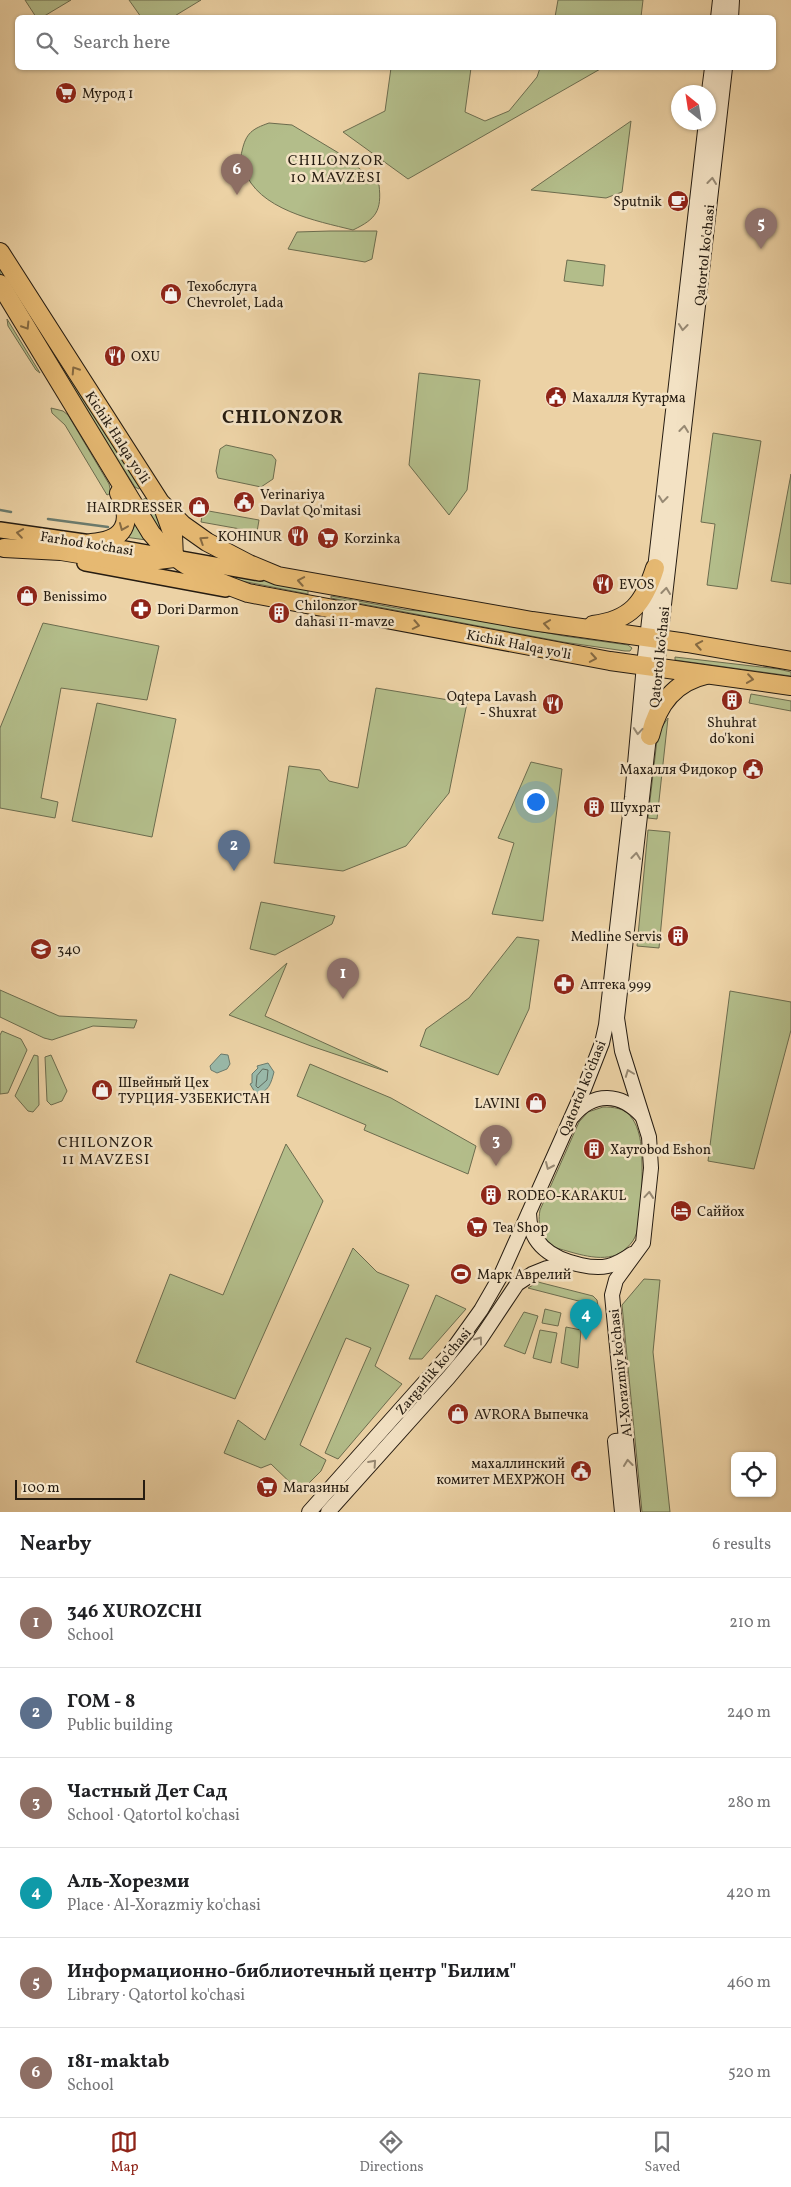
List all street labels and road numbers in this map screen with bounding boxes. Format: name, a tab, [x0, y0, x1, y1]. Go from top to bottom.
street label: Qatortol ko'chasi	[691, 203, 720, 307]
street label: Kichik Halqa yo'li	[80, 388, 154, 488]
street label: Farhod ko'chasi	[39, 528, 135, 561]
street label: Qatortol ko'chasi	[646, 605, 675, 709]
street label: Kichik Halqa yo'li	[465, 626, 573, 665]
street label: Qatortol ko'chasi	[555, 1038, 611, 1139]
street label: Al-Xorazmiy ko'chasi	[605, 1308, 638, 1438]
street label: Zargarlik ko'chasi	[392, 1324, 476, 1420]

